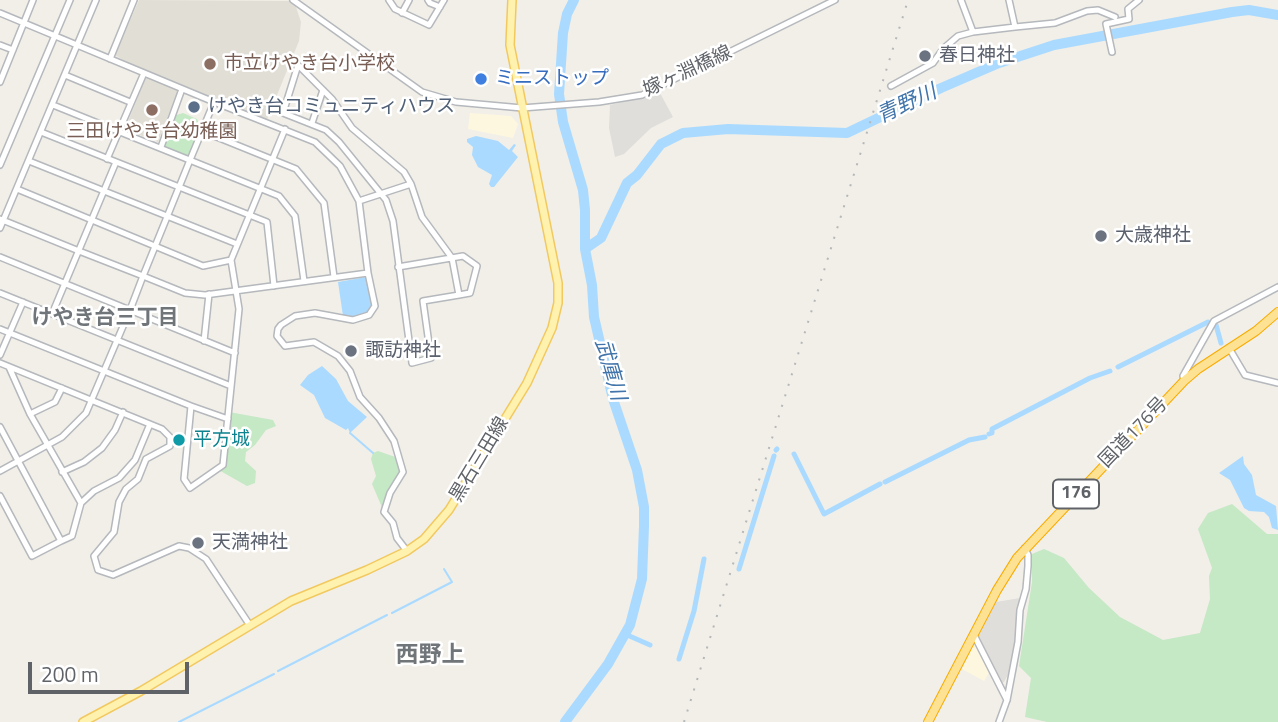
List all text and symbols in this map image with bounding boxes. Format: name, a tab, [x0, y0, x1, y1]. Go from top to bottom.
street label: 嫁ヶ淵橋線	[640, 42, 736, 102]
place label: 春日神社	[939, 45, 1015, 67]
marker: 春日神社	[917, 48, 933, 64]
place label: 市立けやき台小学校	[224, 53, 395, 75]
marker: 市立けやき台小学校	[202, 56, 218, 72]
place label: ミニストップ	[495, 68, 609, 90]
marker: ミニストップ	[473, 71, 489, 87]
water label: 青野川	[873, 80, 941, 130]
place label: けやき台コミュニティハウス	[208, 96, 455, 118]
marker: けやき台コミュニティハウス	[186, 99, 202, 115]
marker: 三田けやき台幼稚園	[144, 102, 160, 118]
place label: 三田けやき台幼稚園	[67, 121, 237, 143]
place label: 大歳神社	[1115, 225, 1191, 247]
marker: 大歳神社	[1093, 228, 1109, 244]
district label: けやき台三丁目	[32, 306, 178, 332]
water label: 武庫川	[588, 336, 630, 404]
place label: 諏訪神社	[365, 340, 441, 362]
marker: 諏訪神社	[343, 343, 359, 359]
street label: 国道176号	[1095, 393, 1173, 473]
street label: 黒石三田線	[446, 413, 514, 507]
place label: 平方城	[193, 429, 250, 451]
marker: 平方城	[171, 432, 187, 448]
road number: 176	[1053, 480, 1099, 508]
place label: 天満神社	[212, 532, 288, 554]
marker: 天満神社	[190, 535, 206, 551]
district label: 西野上	[396, 642, 464, 670]
scale bar	[32, 648, 192, 692]
text: 200 m	[41, 658, 98, 690]

